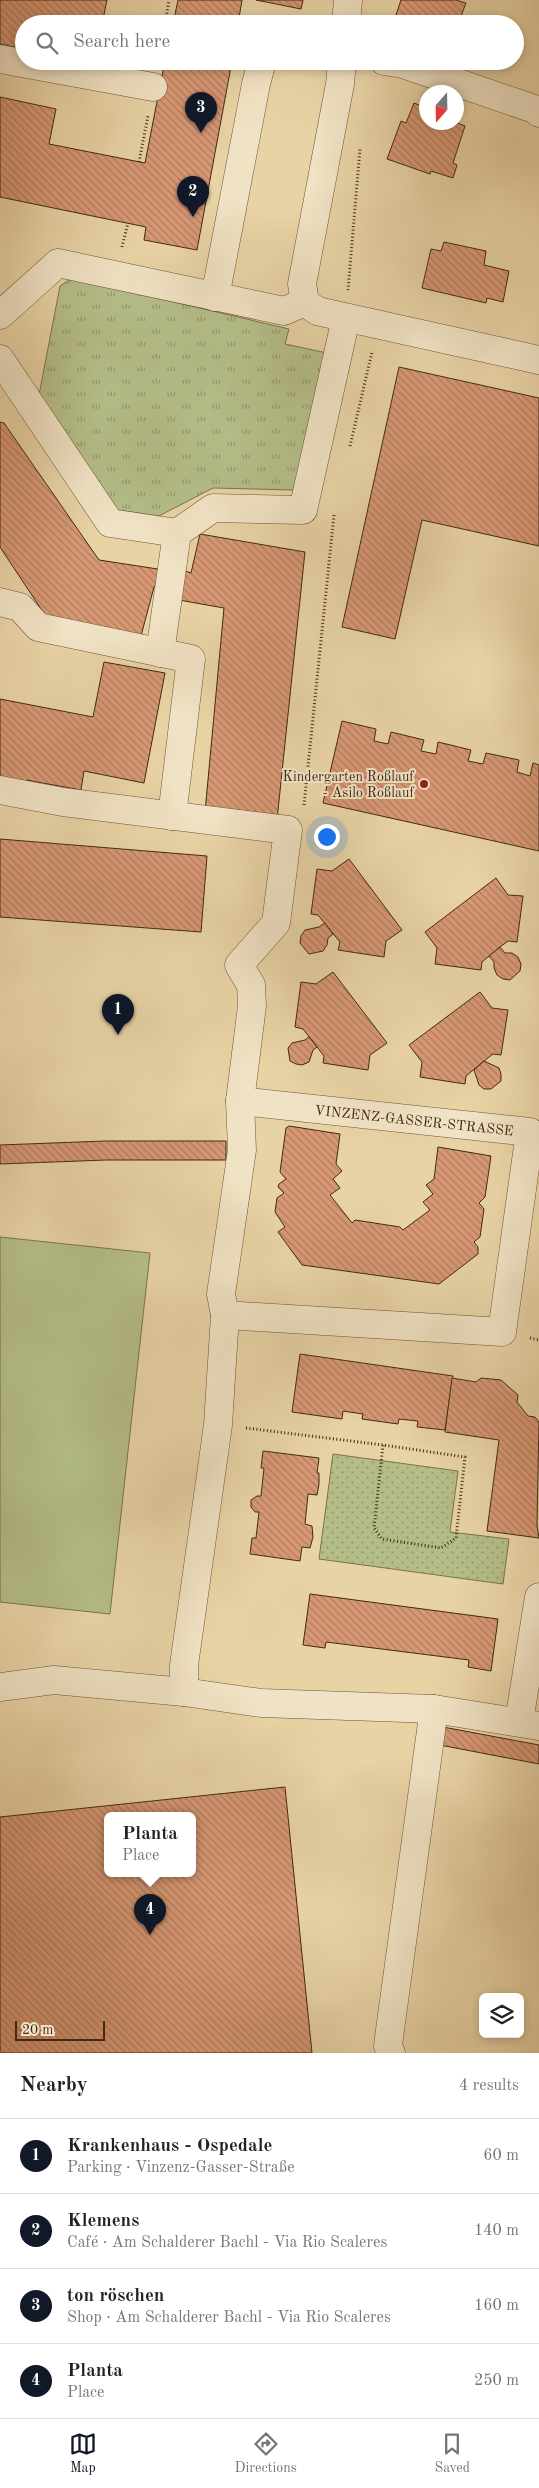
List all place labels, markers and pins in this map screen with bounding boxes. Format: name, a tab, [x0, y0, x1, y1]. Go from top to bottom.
pin: 3	[185, 92, 217, 133]
pin: 2	[177, 176, 209, 217]
place label: Kindergarten Roßlauf - Asilo Roßlauf	[282, 770, 415, 800]
marker: Kindergarten Roßlauf - Asilo Roßlauf	[418, 778, 430, 790]
pin: 1	[102, 994, 134, 1035]
pin: 4	[134, 1894, 166, 1935]

